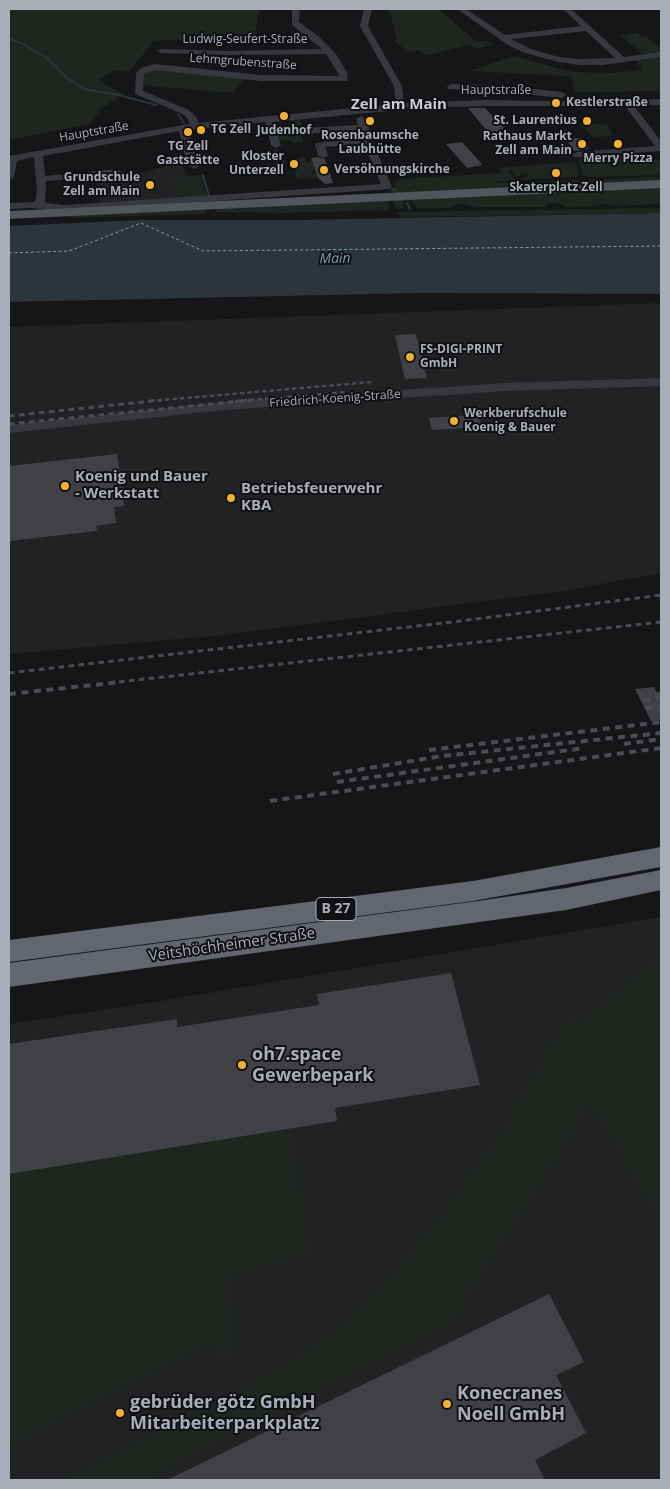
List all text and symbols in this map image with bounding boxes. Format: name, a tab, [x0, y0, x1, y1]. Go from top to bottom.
street label: Ludwig-Seufert-Straße	[183, 33, 307, 47]
street label: Lehmgrubenstraße	[189, 51, 297, 73]
street label: Hauptstraße	[461, 84, 531, 98]
district label: Zell am Main	[351, 96, 447, 114]
place label: Kestlerstraße	[566, 96, 648, 110]
marker: Kestlerstraße	[550, 97, 562, 109]
marker: Judenhof	[278, 110, 290, 122]
place label: St. Laurentius	[494, 114, 577, 128]
marker: Rosenbaumsche Laubhütte	[364, 115, 376, 127]
marker: St. Laurentius	[581, 115, 593, 127]
street label: Hauptstraße	[58, 119, 130, 145]
place label: TG Zell	[211, 123, 251, 137]
marker: TG Zell	[195, 124, 207, 136]
place label: Judenhof	[257, 124, 311, 138]
marker: TG Zell Gaststätte	[182, 126, 194, 138]
place label: Rosenbaumsche Laubhütte	[321, 129, 419, 157]
place label: Rathaus Markt Zell am Main	[483, 130, 572, 158]
marker: Rathaus Markt Zell am Main	[576, 138, 588, 150]
marker: Merry Pizza	[612, 138, 624, 150]
place label: TG Zell Gaststätte	[156, 140, 220, 168]
place label: Kloster Unterzell	[229, 150, 284, 178]
place label: Merry Pizza	[583, 152, 653, 166]
marker: Kloster Unterzell	[288, 158, 300, 170]
place label: Versöhnungskirche	[334, 163, 450, 177]
marker: Versöhnungskirche	[318, 164, 330, 176]
marker: Skaterplatz Zell	[550, 167, 562, 179]
place label: Grundschule Zell am Main	[63, 171, 140, 199]
marker: Grundschule Zell am Main	[144, 179, 156, 191]
place label: Skaterplatz Zell	[509, 181, 603, 195]
water label: Main	[319, 250, 351, 268]
place label: FS-DIGI-PRINT GmbH	[420, 343, 503, 371]
marker: FS-DIGI-PRINT GmbH	[404, 351, 416, 363]
street label: Friedrich-Koenig-Straße	[269, 387, 401, 411]
place label: Werkberufschule Koenig & Bauer	[464, 407, 567, 435]
marker: Werkberufschule Koenig & Bauer	[448, 415, 460, 427]
place label: Koenig und Bauer - Werkstatt	[75, 468, 208, 503]
marker: Koenig und Bauer - Werkstatt	[59, 480, 71, 492]
place label: Betriebsfeuerwehr KBA	[241, 480, 382, 515]
marker: Betriebsfeuerwehr KBA	[225, 492, 237, 504]
road number: B 27	[316, 898, 356, 921]
street label: Veitshöchheimer Straße	[148, 924, 316, 966]
place label: oh7.space Gewerbepark	[252, 1044, 374, 1086]
marker: oh7.space Gewerbepark	[236, 1059, 248, 1071]
place label: Konecranes Noell GmbH	[457, 1383, 565, 1426]
place label: gebrüder götz GmbH Mitarbeiterparkplatz	[130, 1392, 319, 1435]
marker: Konecranes Noell GmbH	[441, 1398, 453, 1410]
marker: gebrüder götz GmbH Mitarbeiterparkplatz	[114, 1407, 126, 1419]

